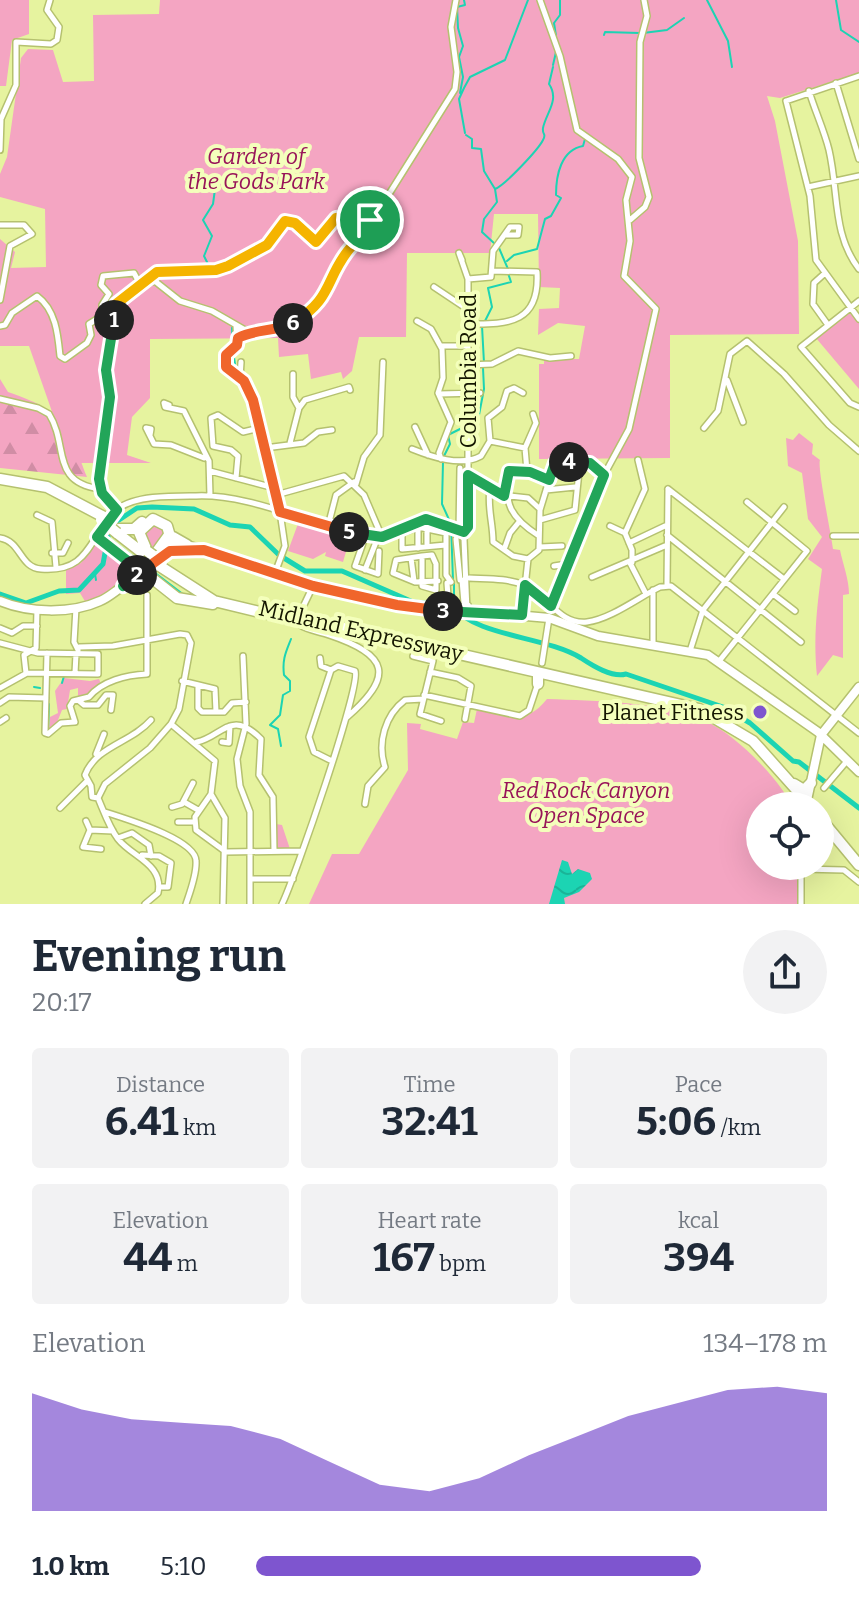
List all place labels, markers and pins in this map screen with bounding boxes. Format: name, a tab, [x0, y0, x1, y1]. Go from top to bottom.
pin	[336, 186, 404, 254]
pin: 1	[94, 300, 134, 340]
pin: 6	[273, 303, 313, 343]
pin: 4	[549, 442, 589, 482]
pin: 5	[329, 512, 369, 552]
pin: 2	[117, 555, 157, 595]
pin: 3	[423, 591, 463, 631]
place label: Planet Fitness	[601, 699, 744, 726]
marker: Planet Fitness	[751, 703, 769, 721]

